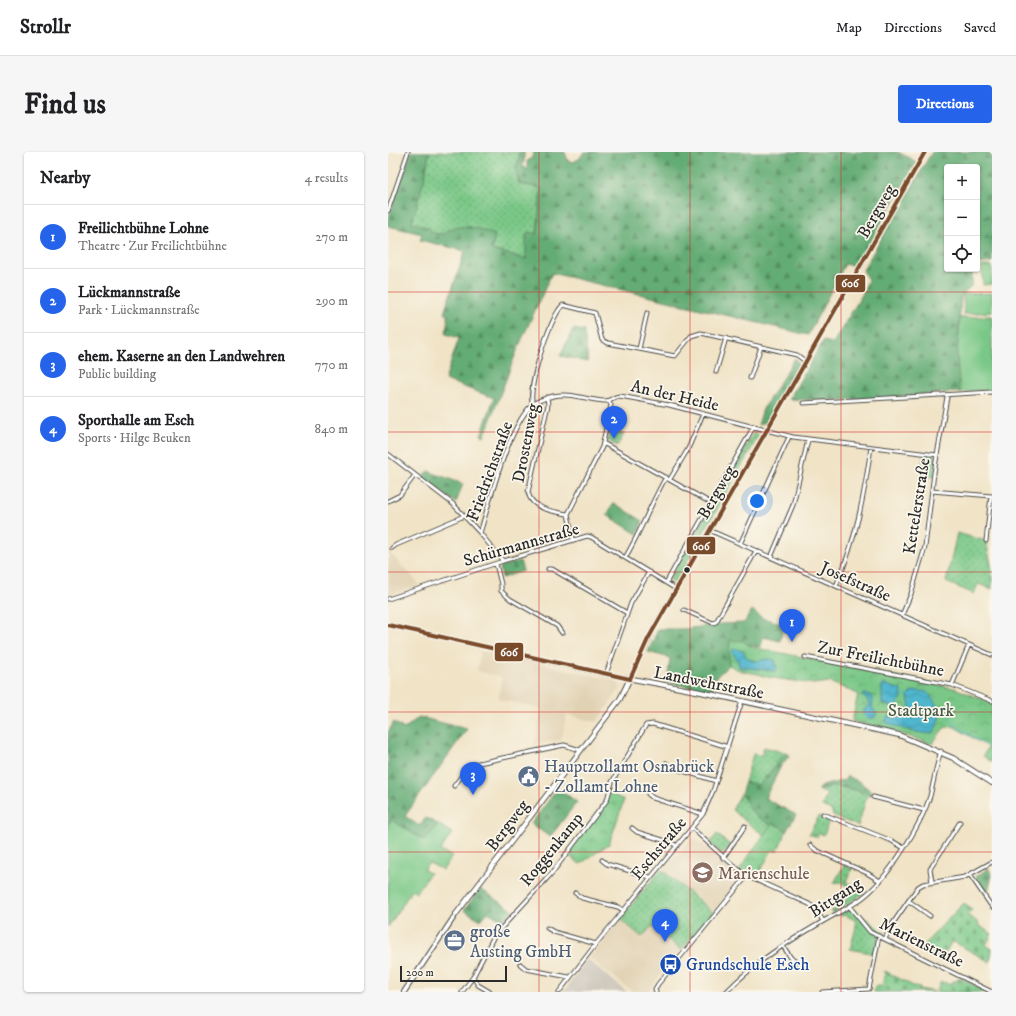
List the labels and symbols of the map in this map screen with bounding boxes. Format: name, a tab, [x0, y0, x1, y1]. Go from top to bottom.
street label: Bergweg	[853, 180, 901, 243]
line badge: 606	[835, 274, 866, 293]
text: 606	[841, 277, 860, 291]
street label: An der Heide	[629, 375, 721, 417]
street label: Drostenweg	[508, 401, 545, 485]
pin: 2	[601, 406, 627, 439]
street label: Friedrichstraße	[462, 418, 518, 524]
street label: Kettelerstraße	[899, 456, 935, 556]
street label: Bergweg	[693, 461, 741, 524]
your location	[747, 491, 767, 511]
street label: Schürmannstraße	[461, 518, 582, 572]
line badge: 606	[686, 536, 716, 555]
text: 606	[692, 540, 711, 554]
street label: Josefstraße	[815, 556, 894, 607]
unlabelled marker	[682, 565, 692, 575]
pin: 1	[779, 609, 805, 642]
street label: Zur Freilichtbühne	[816, 636, 946, 682]
line badge: 606	[494, 642, 524, 662]
text: 606	[500, 646, 519, 660]
street label: Landwehrstraße	[652, 662, 766, 704]
park label: Stadtpark	[888, 700, 955, 722]
place label: Hauptzollamt Osnabrück - Zollamt Lohne	[544, 756, 715, 798]
pin: 3	[460, 762, 486, 795]
public building icon: Hauptzollamt Osnabrück - Zollamt Lohne	[516, 763, 542, 789]
street label: Bergweg	[481, 795, 535, 856]
street label: Roggenkamp	[515, 808, 588, 891]
street label: Eschstraße	[626, 812, 692, 885]
school or university icon: Marienschule	[690, 860, 716, 886]
place label: Marienschule	[718, 863, 810, 885]
street label: Bittgang	[805, 872, 867, 923]
pin: 4	[652, 909, 678, 942]
street label: Marienstraße	[876, 913, 967, 973]
place label: große Austing GmbH	[470, 921, 572, 963]
office icon: große Austing GmbH	[442, 928, 468, 954]
bus stop icon: Grundschule Esch	[658, 951, 684, 977]
place label: Grundschule Esch	[686, 954, 810, 976]
scale bar	[400, 964, 507, 983]

